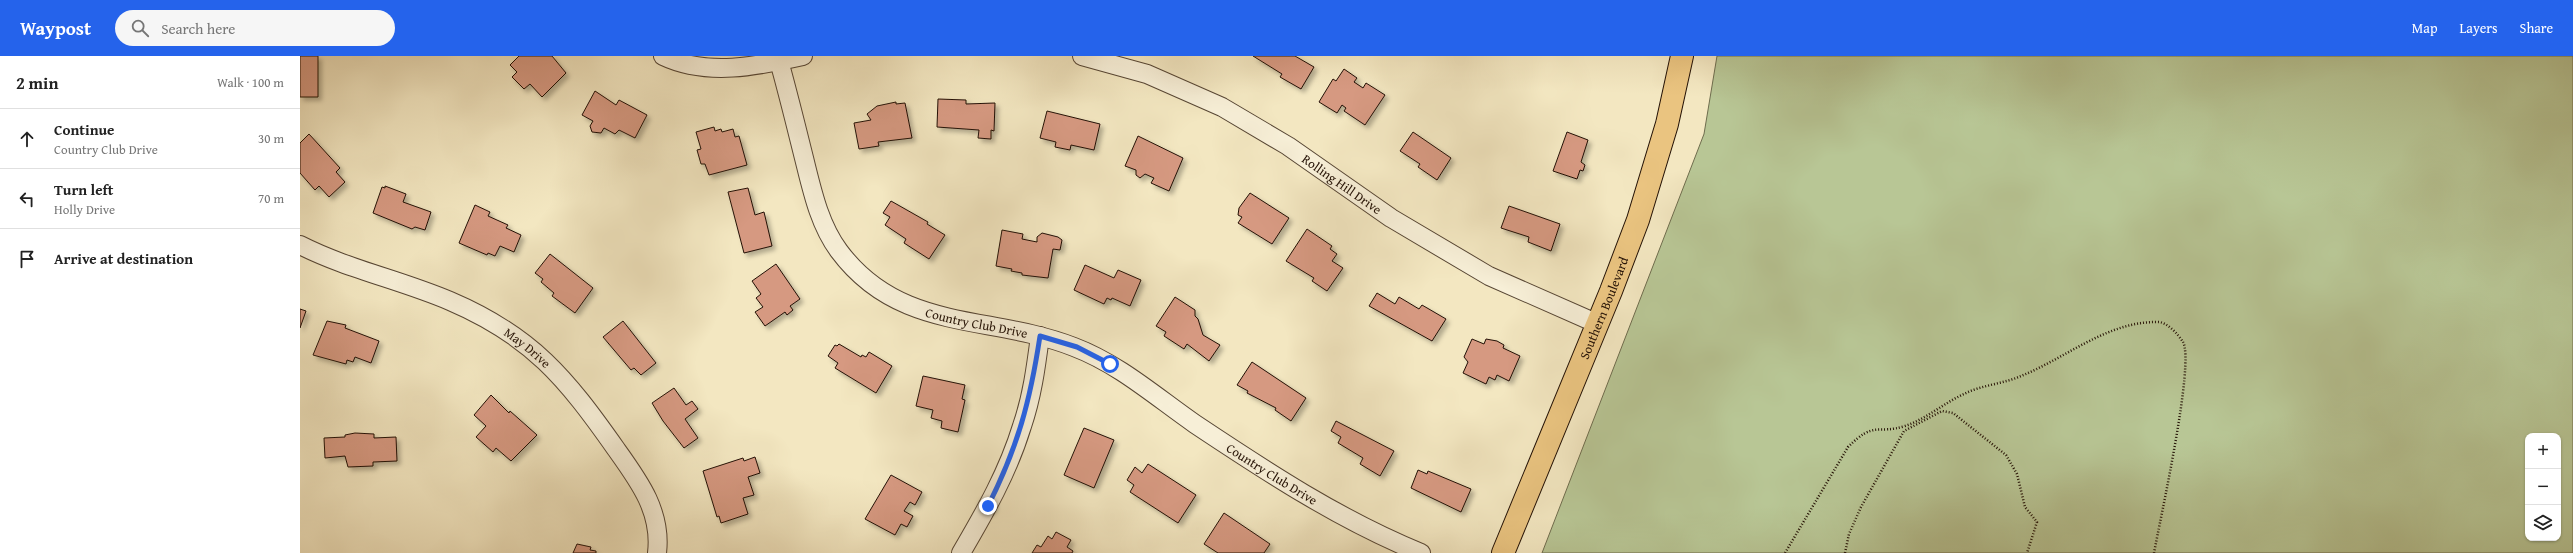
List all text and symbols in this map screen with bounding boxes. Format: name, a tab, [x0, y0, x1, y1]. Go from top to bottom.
search box	[115, 10, 395, 46]
text: Waypost	[20, 14, 91, 42]
icon: search	[129, 17, 151, 39]
text: Search here	[161, 18, 235, 39]
text: Map	[2412, 18, 2438, 38]
text: Layers	[2460, 18, 2498, 38]
text: Share	[2520, 18, 2553, 38]
text: 2 min	[16, 70, 58, 95]
text: Walk · 100 m	[217, 73, 284, 92]
text: Continue	[54, 119, 115, 140]
icon: ahead	[16, 128, 38, 150]
text: 30 m	[258, 129, 284, 148]
text: Country Club Drive	[54, 140, 158, 159]
street label: Rolling Hill Drive	[1298, 150, 1386, 219]
text: Turn left	[54, 179, 113, 200]
icon: left	[16, 188, 38, 210]
text: 70 m	[258, 189, 284, 208]
text: Holly Drive	[54, 200, 115, 219]
icon: arrive	[16, 248, 38, 270]
text: Arrive at destination	[54, 248, 193, 269]
street label: Southern Boulevard	[1575, 254, 1633, 362]
street label: Country Club Drive	[923, 303, 1030, 343]
street label: May Drive	[500, 323, 555, 372]
route start	[1101, 355, 1119, 373]
map controls	[2525, 433, 2561, 541]
button: +	[2525, 433, 2561, 469]
street label: Country Club Drive	[1223, 438, 1321, 510]
button: −	[2525, 469, 2561, 505]
route end	[979, 497, 997, 515]
button: layers	[2525, 505, 2561, 541]

